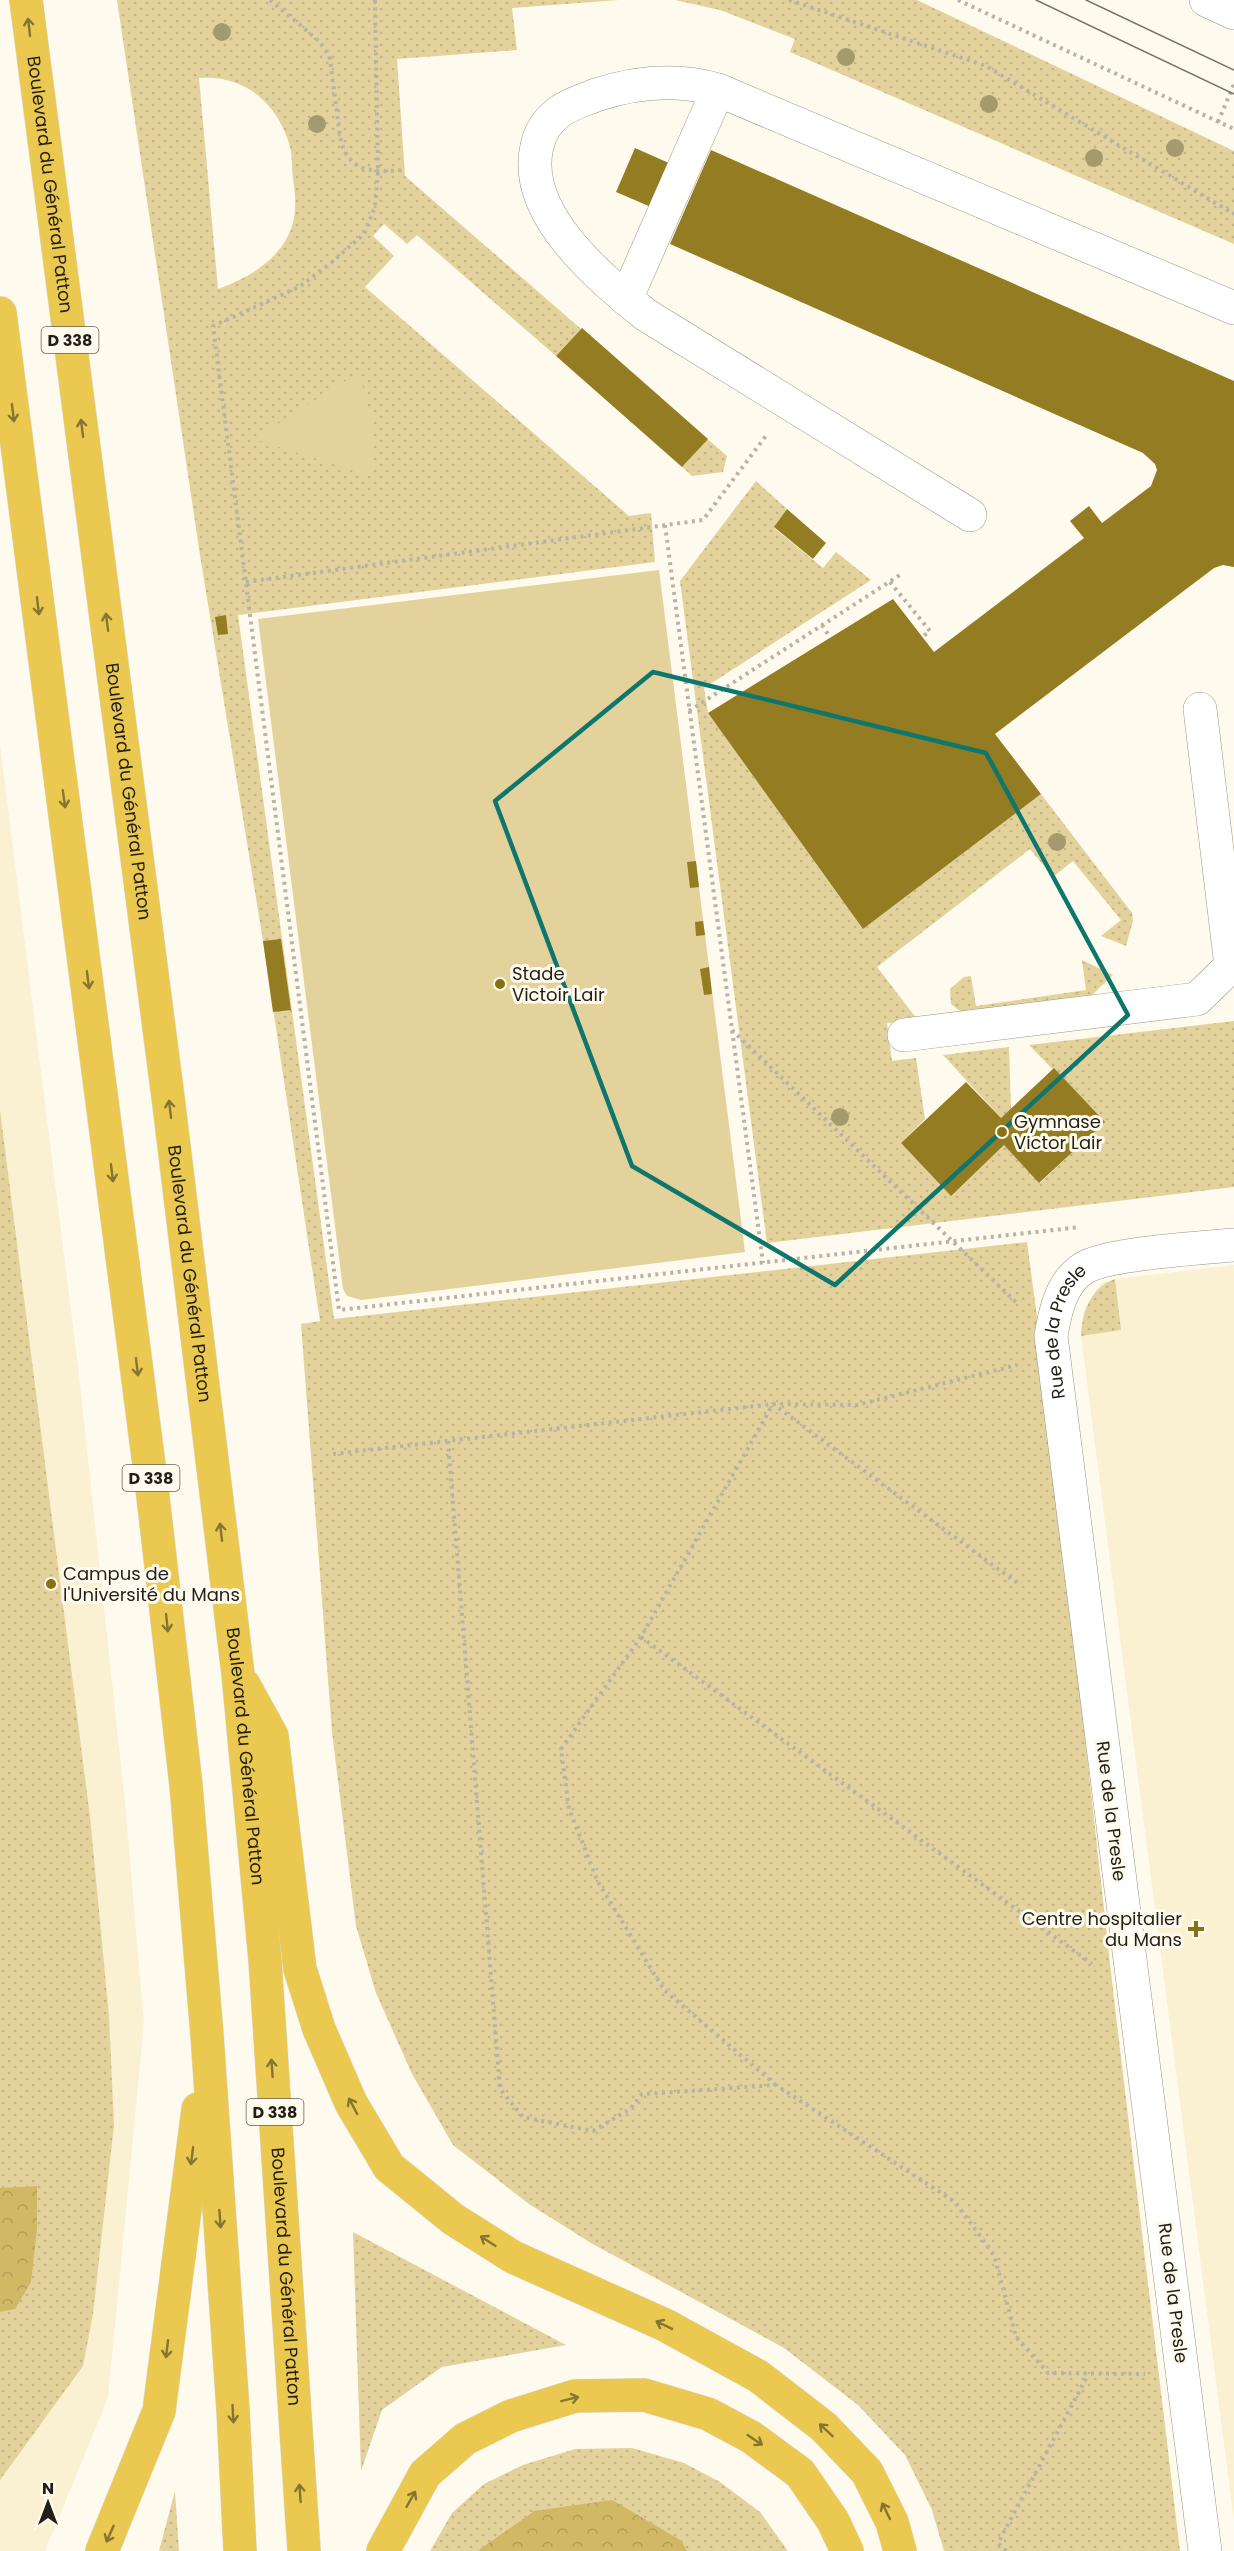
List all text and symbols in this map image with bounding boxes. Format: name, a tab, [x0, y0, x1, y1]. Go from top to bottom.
one-way arrow	[23, 17, 34, 37]
street label: Boulevard du Général Patton	[21, 54, 79, 314]
road number: D 338	[42, 327, 98, 353]
one-way arrow	[8, 402, 19, 422]
one-way arrow	[76, 419, 87, 439]
one-way arrow	[33, 595, 44, 615]
one-way arrow	[102, 612, 113, 632]
street label: Boulevard du Général Patton	[100, 661, 158, 921]
one-way arrow	[59, 789, 70, 809]
place label: Stade Victoir Lair	[512, 961, 605, 1007]
one-way arrow	[82, 969, 93, 989]
marker: Stade Victoir Lair	[493, 977, 507, 991]
one-way arrow	[164, 1100, 175, 1120]
place label: Gymnase Victor Lair	[1014, 1109, 1102, 1155]
marker: Gymnase Victor Lair	[995, 1125, 1009, 1139]
street label: Boulevard du Général Patton	[162, 1143, 218, 1404]
one-way arrow	[107, 1163, 118, 1183]
street label: Rue de la Presle	[1038, 1258, 1091, 1401]
one-way arrow	[132, 1356, 143, 1376]
road number: D 338	[122, 1465, 180, 1491]
one-way arrow	[215, 1523, 226, 1543]
place label: Campus de l'Université du Mans	[63, 1561, 240, 1607]
marker: Campus de l'Université du Mans	[44, 1577, 58, 1591]
one-way arrow	[162, 1613, 173, 1632]
street label: Boulevard du Général Patton	[220, 1626, 271, 1886]
street label: Rue de la Presle	[1090, 1739, 1133, 1883]
place label: Centre hospitalier du Mans	[1022, 1906, 1182, 1952]
marker: Centre hospitalier du Mans	[1187, 1920, 1205, 1938]
one-way arrow	[266, 2058, 277, 2078]
one-way arrow	[347, 2097, 358, 2115]
road number: D 338	[246, 2099, 304, 2125]
one-way arrow	[186, 2146, 197, 2165]
street label: Boulevard du Général Patton	[265, 2147, 307, 2407]
one-way arrow	[214, 2209, 225, 2229]
street label: Rue de la Presle	[1152, 2221, 1195, 2365]
one-way arrow	[480, 2234, 497, 2246]
one-way arrow	[655, 2318, 673, 2330]
one-way arrow	[162, 2339, 173, 2359]
one-way arrow	[560, 2392, 579, 2404]
one-way arrow	[228, 2404, 239, 2424]
one-way arrow	[819, 2423, 834, 2438]
one-way arrow	[746, 2434, 762, 2446]
north arrow	[18, 2473, 78, 2533]
text: N	[42, 2477, 54, 2500]
one-way arrow	[294, 2483, 305, 2503]
one-way arrow	[405, 2491, 417, 2508]
one-way arrow	[880, 2502, 892, 2520]
one-way arrow	[104, 2525, 115, 2543]

